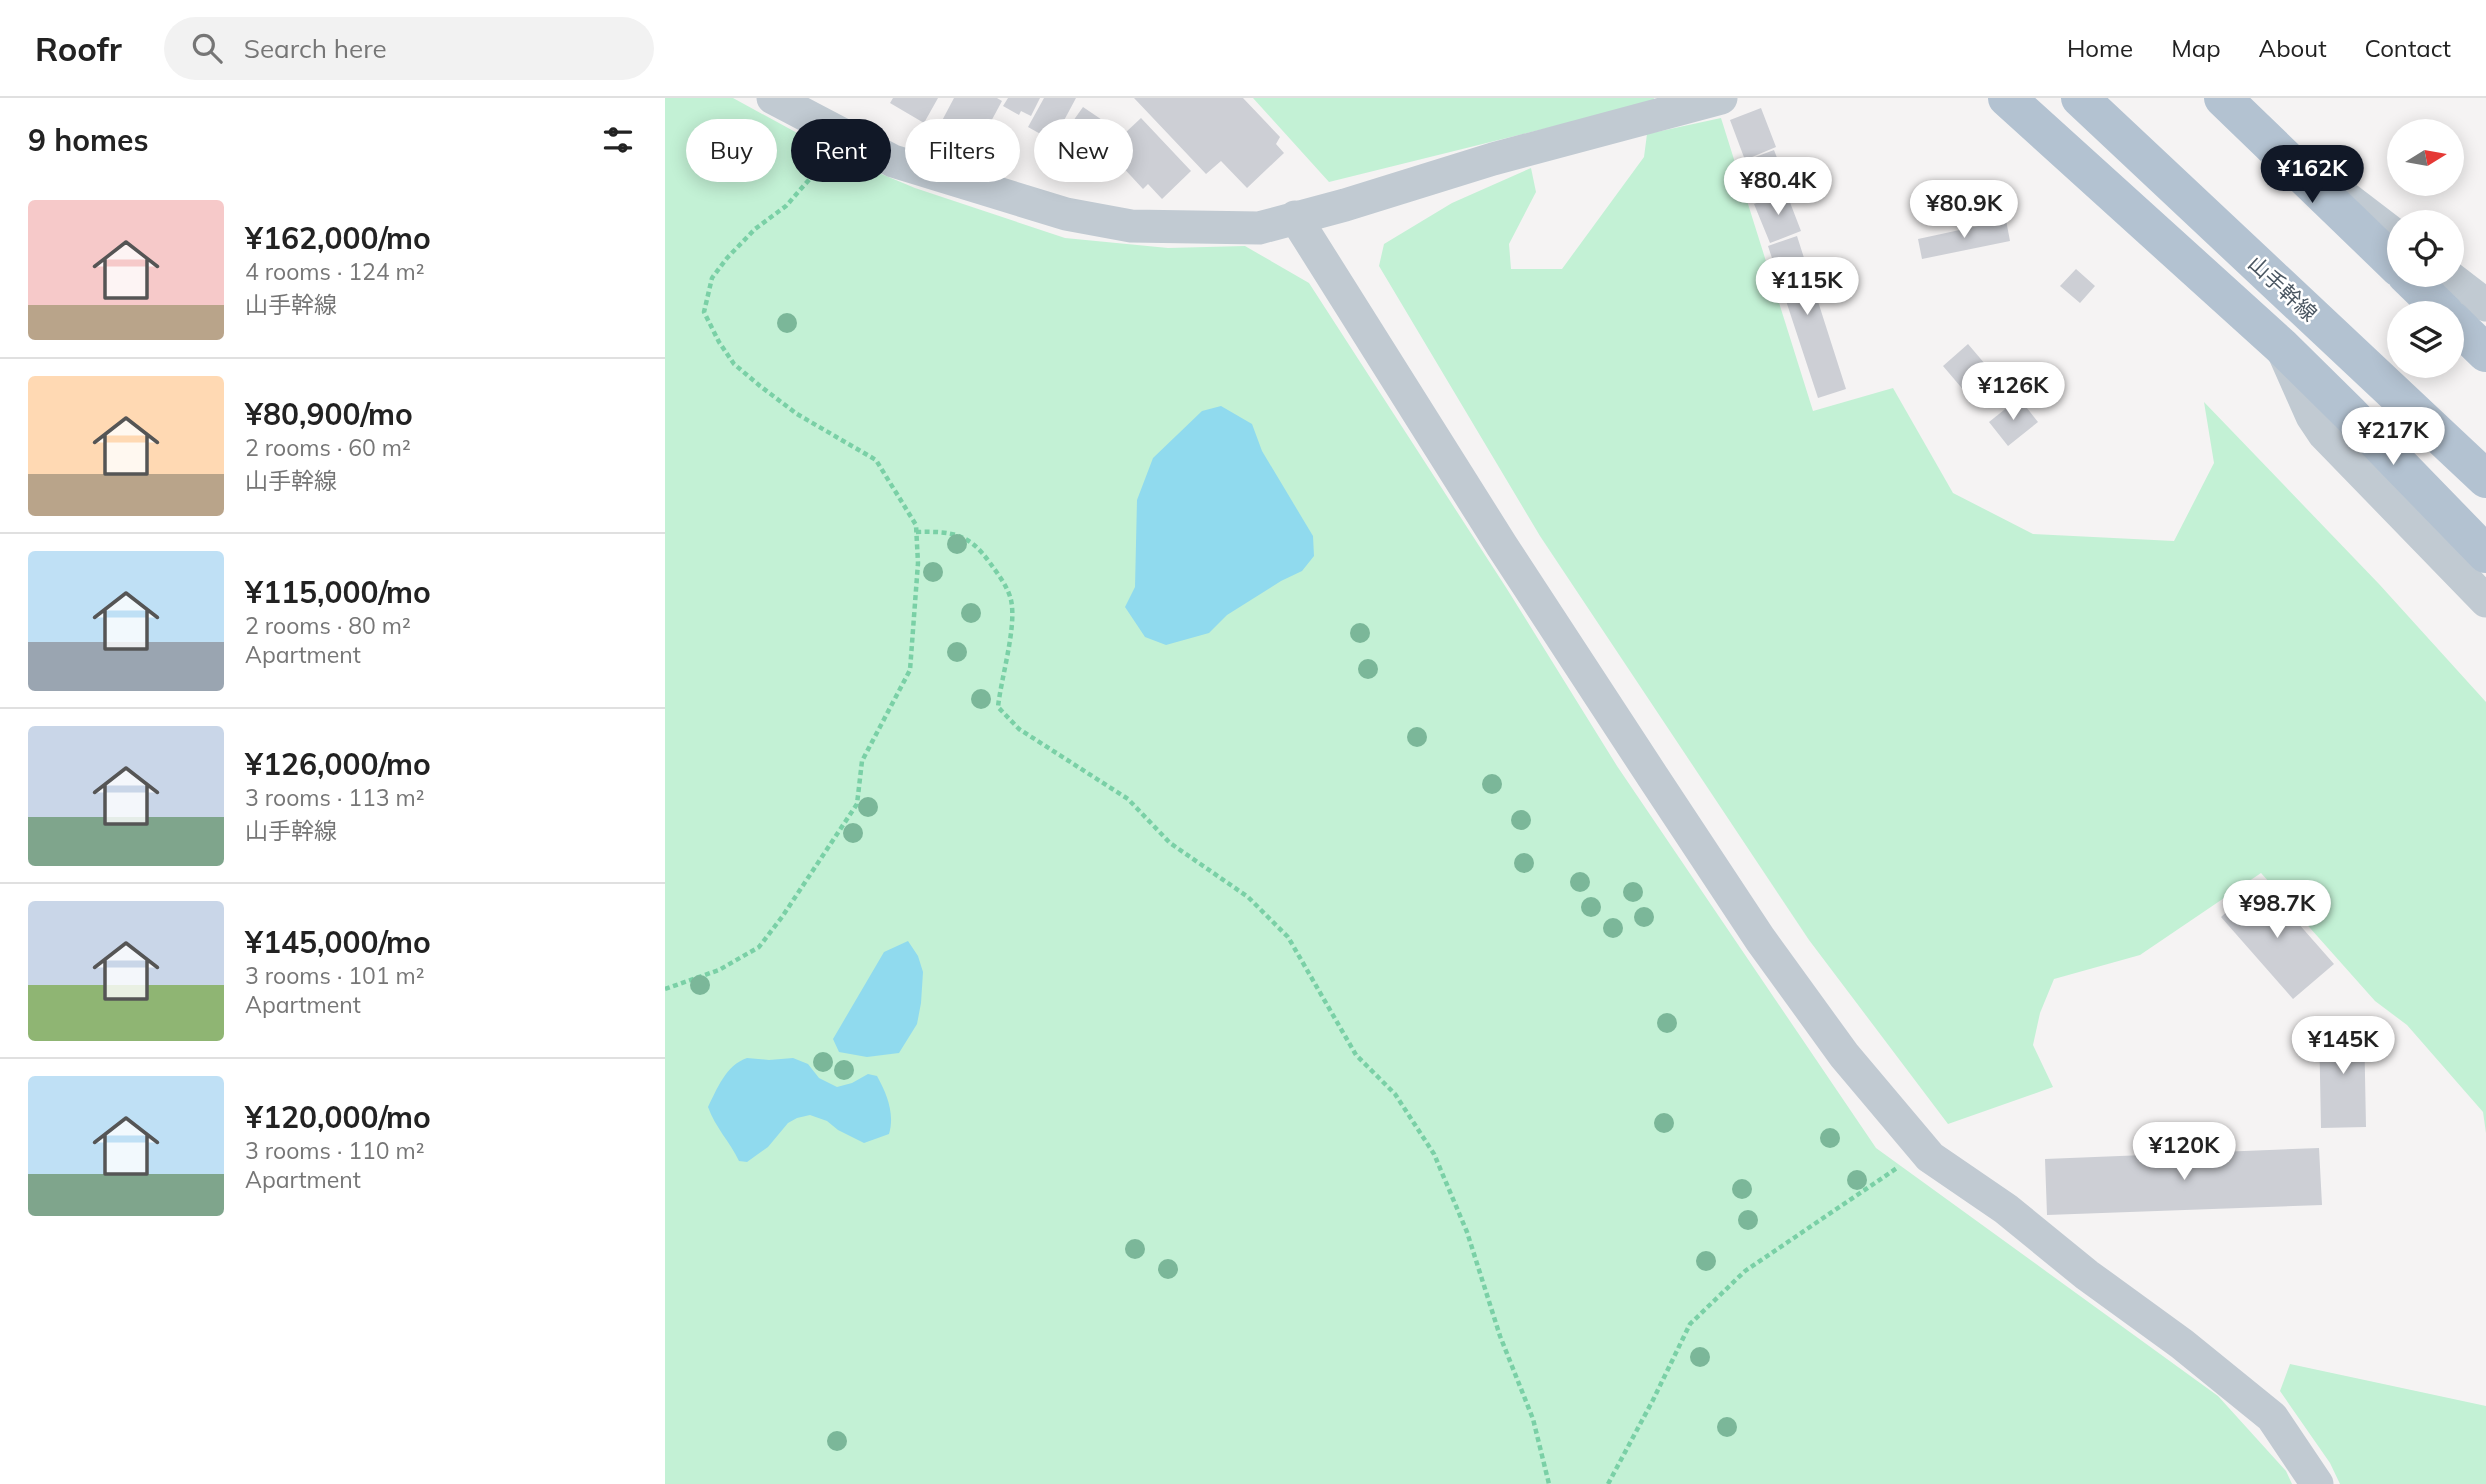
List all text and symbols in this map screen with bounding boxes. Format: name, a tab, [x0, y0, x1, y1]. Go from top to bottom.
search box	[164, 17, 654, 80]
text: Roofr	[35, 28, 122, 69]
icon: search	[188, 29, 226, 67]
text: Search here	[244, 32, 387, 65]
text: Home	[2067, 33, 2133, 63]
text: Map	[2171, 33, 2221, 63]
text: About	[2259, 33, 2327, 63]
text: Contact	[2365, 33, 2451, 63]
chip: Buy	[686, 119, 777, 182]
chip: Rent	[791, 119, 891, 182]
chip: Filters	[905, 119, 1020, 182]
chip: New	[1034, 119, 1133, 182]
north arrow	[2387, 119, 2464, 196]
map controls	[2387, 119, 2464, 378]
text: 9 homes	[28, 121, 149, 159]
icon: filters	[599, 121, 637, 159]
pin: ¥162K	[2263, 146, 2361, 205]
text: ¥162K	[2277, 153, 2347, 182]
pin: ¥80.4K	[1721, 158, 1835, 217]
text: ¥80.4K	[1740, 165, 1816, 194]
pin: ¥80.9K	[1907, 180, 2021, 240]
text: ¥80.9K	[1926, 188, 2002, 217]
button: locate	[2387, 210, 2464, 287]
text: ¥162,000/mo	[245, 219, 431, 257]
icon: home	[84, 228, 168, 312]
street label: 山手幹線	[2243, 250, 2323, 326]
text: 4 rooms · 124 m²	[245, 257, 425, 286]
pin: ¥115K	[1758, 258, 1856, 317]
text: ¥115K	[1772, 265, 1842, 294]
text: 山手幹線	[245, 290, 337, 319]
button: layers	[2387, 301, 2464, 378]
pin: ¥126K	[1964, 362, 2062, 422]
text: ¥126K	[1978, 370, 2048, 399]
text: ¥80,900/mo	[245, 395, 413, 433]
icon: home	[84, 404, 168, 488]
pin: ¥217K	[2344, 408, 2442, 467]
text: ¥217K	[2358, 415, 2428, 444]
text: 2 rooms · 60 m²	[245, 433, 411, 462]
text: 山手幹線	[245, 466, 337, 495]
text: ¥115,000/mo	[245, 573, 431, 611]
icon: home	[84, 579, 168, 663]
text: 2 rooms · 80 m²	[245, 611, 411, 640]
text: Apartment	[245, 640, 361, 669]
text: ¥126,000/mo	[245, 745, 431, 783]
icon: home	[84, 754, 168, 838]
text: 3 rooms · 113 m²	[245, 783, 425, 812]
text: 山手幹線	[245, 816, 337, 845]
pin: ¥98.7K	[2220, 880, 2334, 940]
text: ¥98.7K	[2239, 888, 2315, 917]
text: ¥145,000/mo	[245, 923, 431, 961]
icon: home	[84, 929, 168, 1013]
text: 3 rooms · 101 m²	[245, 961, 425, 990]
text: Apartment	[245, 990, 361, 1019]
pin: ¥145K	[2294, 1016, 2392, 1076]
text: ¥145K	[2308, 1024, 2378, 1053]
text: ¥120,000/mo	[245, 1098, 431, 1136]
icon: home	[84, 1104, 168, 1188]
pin: ¥120K	[2135, 1122, 2233, 1182]
text: ¥120K	[2149, 1130, 2219, 1159]
text: 3 rooms · 110 m²	[245, 1136, 425, 1165]
text: Apartment	[245, 1165, 361, 1194]

